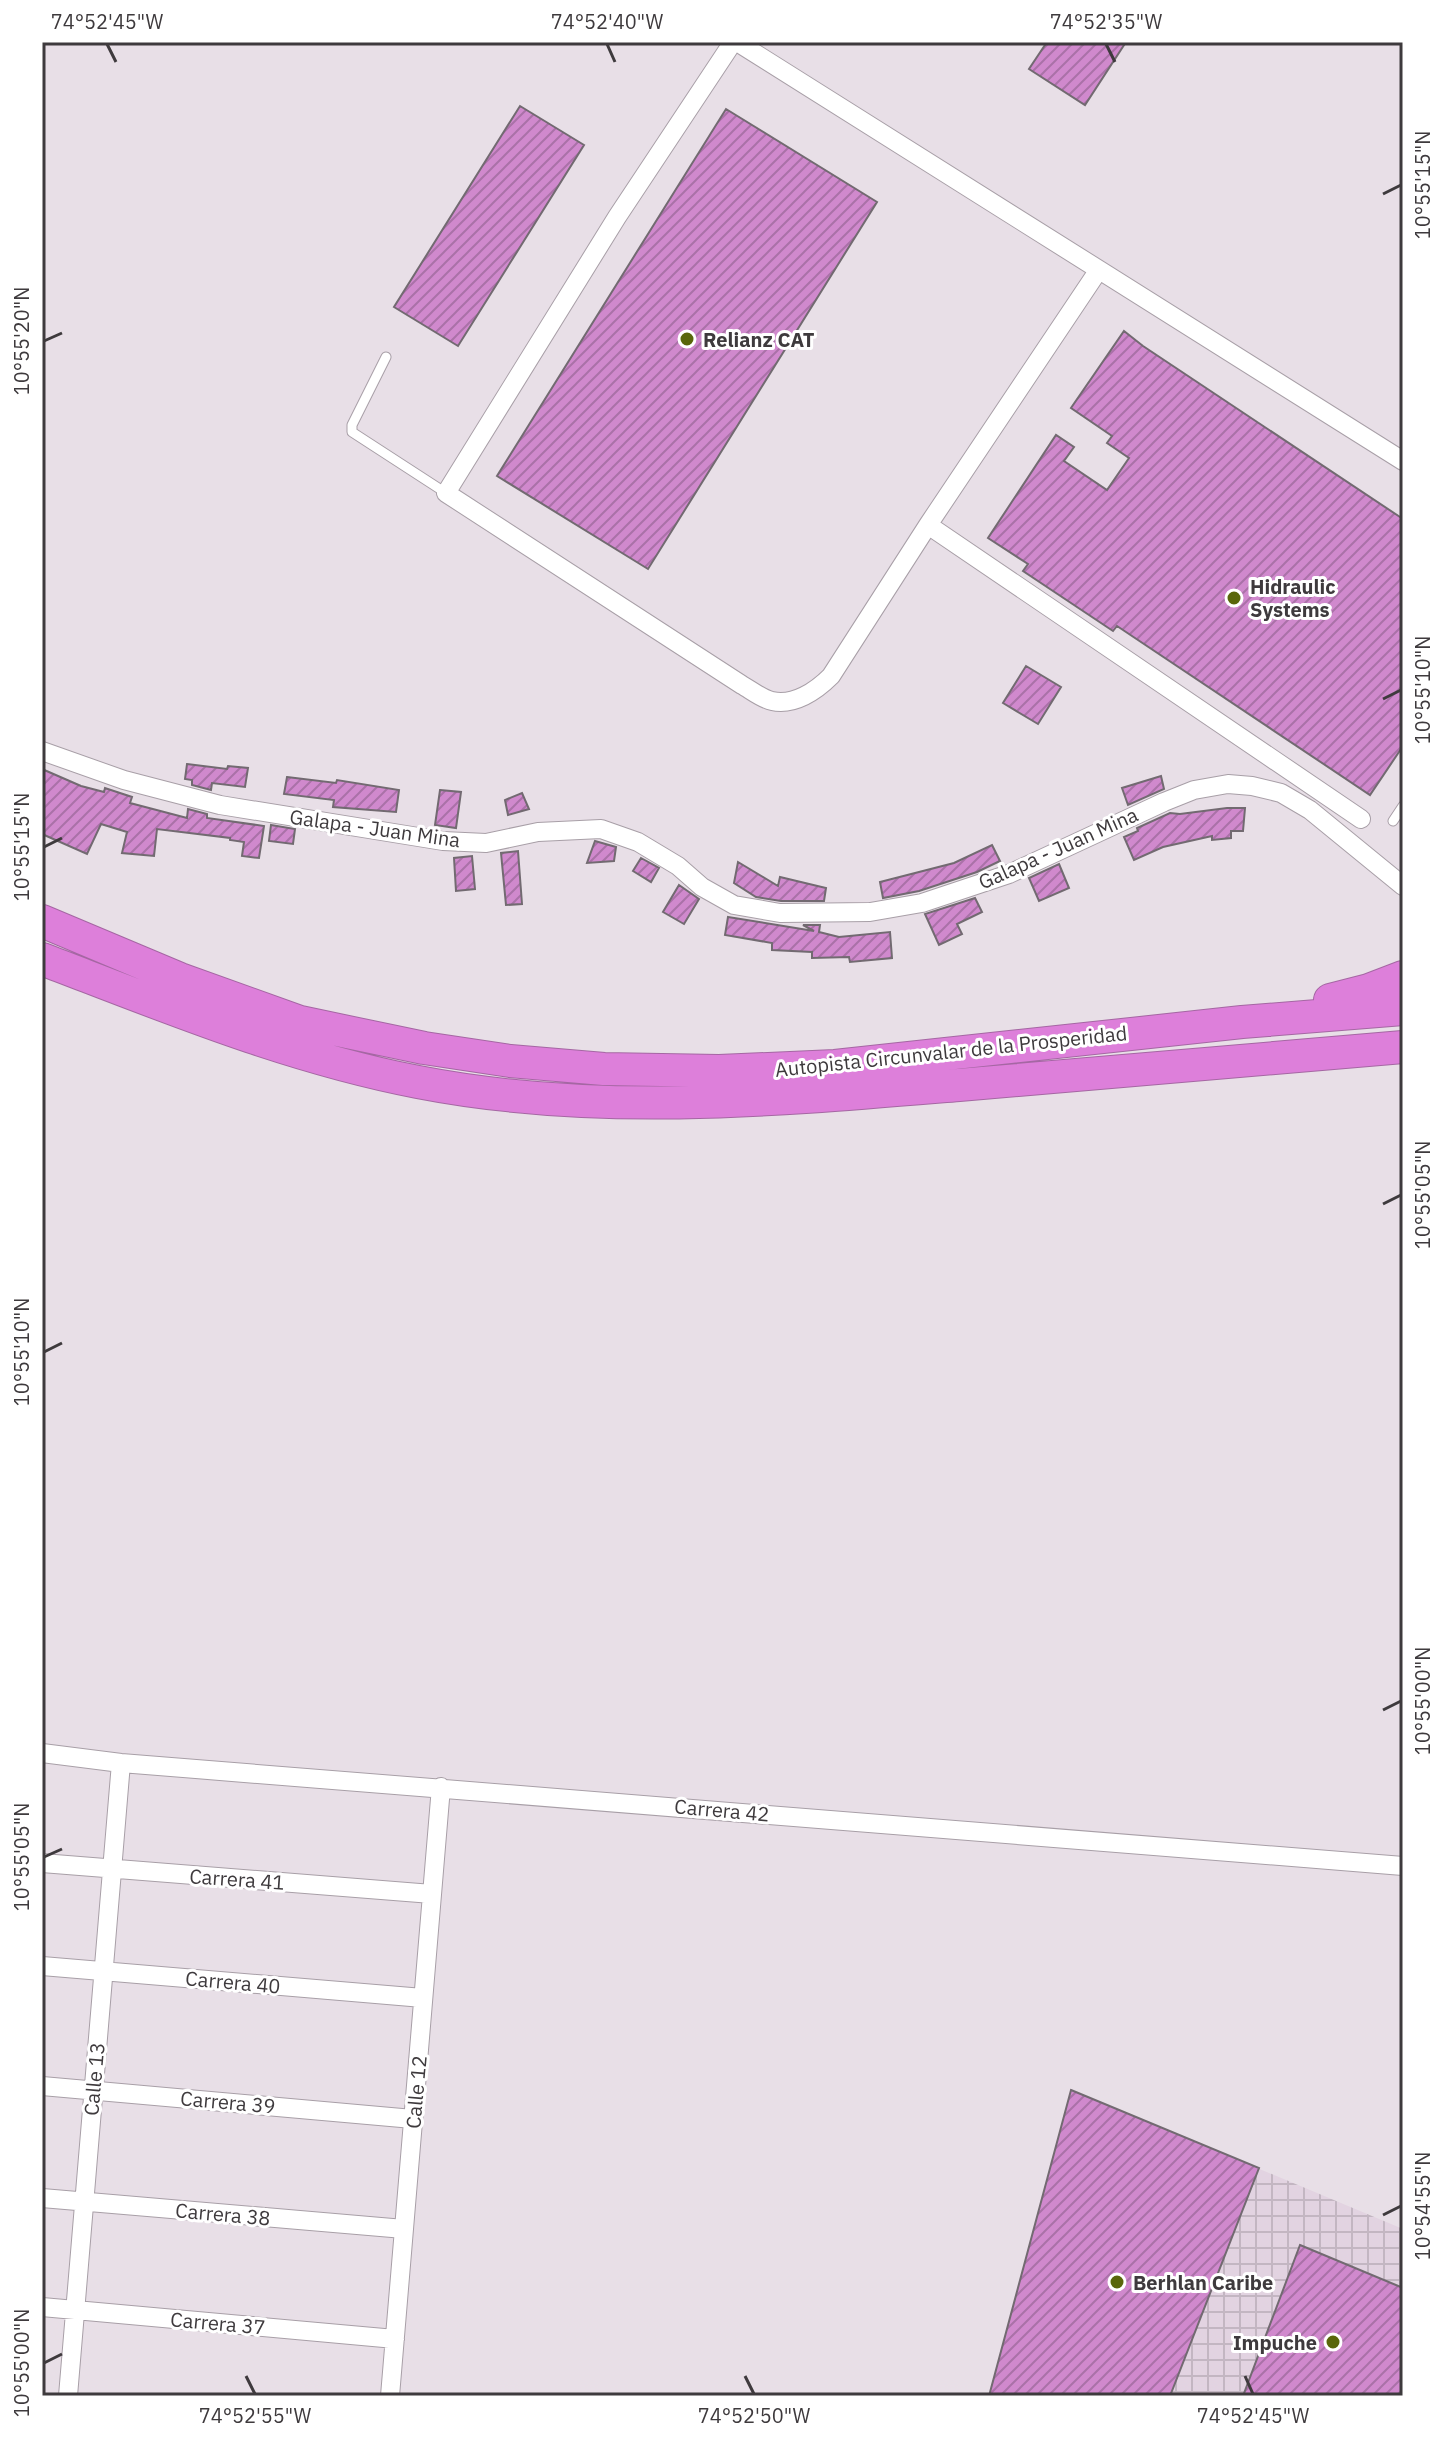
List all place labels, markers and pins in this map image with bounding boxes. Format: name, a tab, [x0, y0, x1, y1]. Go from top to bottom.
place label: Relianz CAT	[703, 326, 815, 353]
marker: Relianz CAT	[678, 330, 696, 348]
place label: Hidraulic Systems	[1250, 573, 1336, 623]
marker: Hidraulic Systems	[1225, 589, 1243, 607]
place label: Berhlan Caribe	[1133, 2269, 1273, 2296]
marker: Berhlan Caribe	[1108, 2273, 1126, 2291]
place label: Impuche	[1233, 2329, 1317, 2356]
marker: Impuche	[1324, 2333, 1342, 2351]

